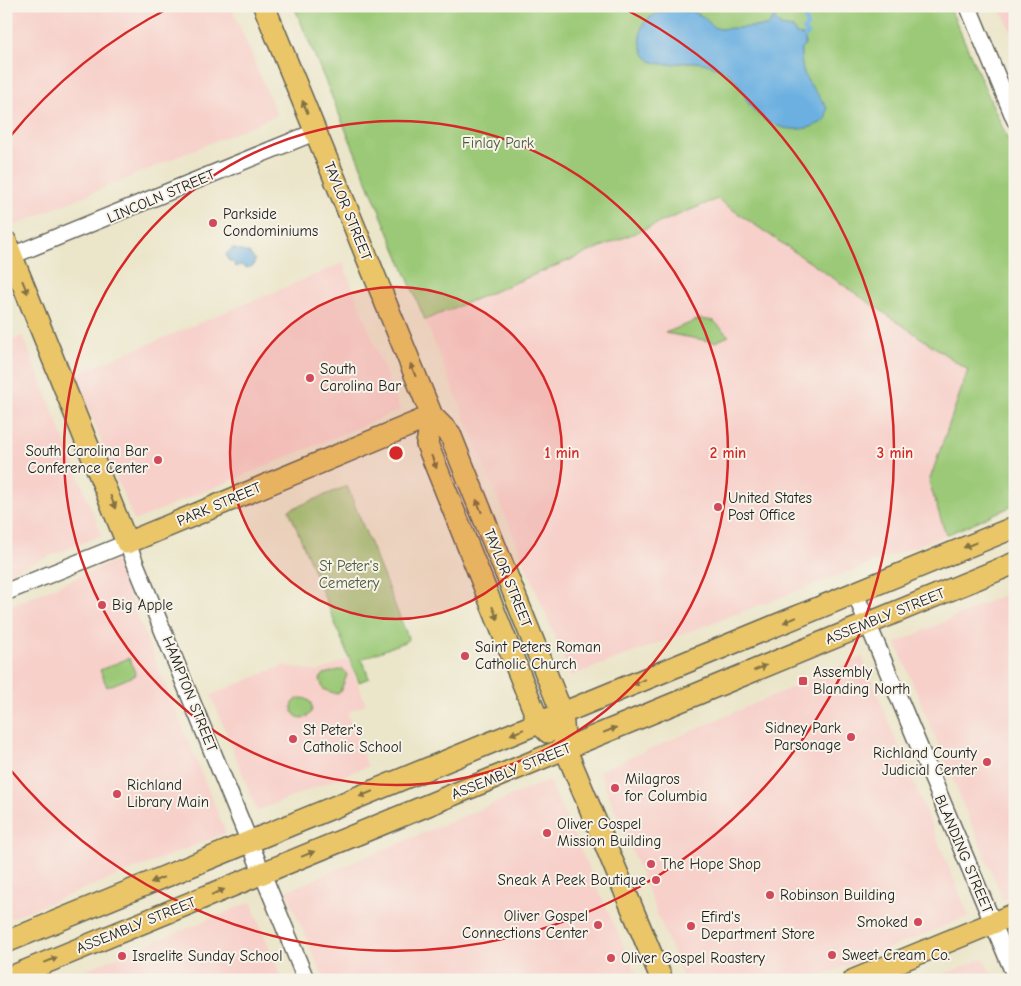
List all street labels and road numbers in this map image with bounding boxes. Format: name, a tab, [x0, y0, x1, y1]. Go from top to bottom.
street label: TAYLOR STREET	[320, 159, 376, 263]
street label: LINCOLN STREET	[104, 165, 218, 227]
street label: PARK STREET	[174, 478, 264, 530]
street label: TAYLOR STREET	[480, 526, 536, 630]
street label: ASSEMBLY STREET	[823, 584, 948, 648]
street label: HAMPTON STREET	[159, 634, 221, 755]
street label: ASSEMBLY STREET	[449, 739, 574, 803]
street label: BLANDING STREET	[931, 792, 997, 916]
street label: ASSEMBLY STREET	[74, 893, 199, 957]

